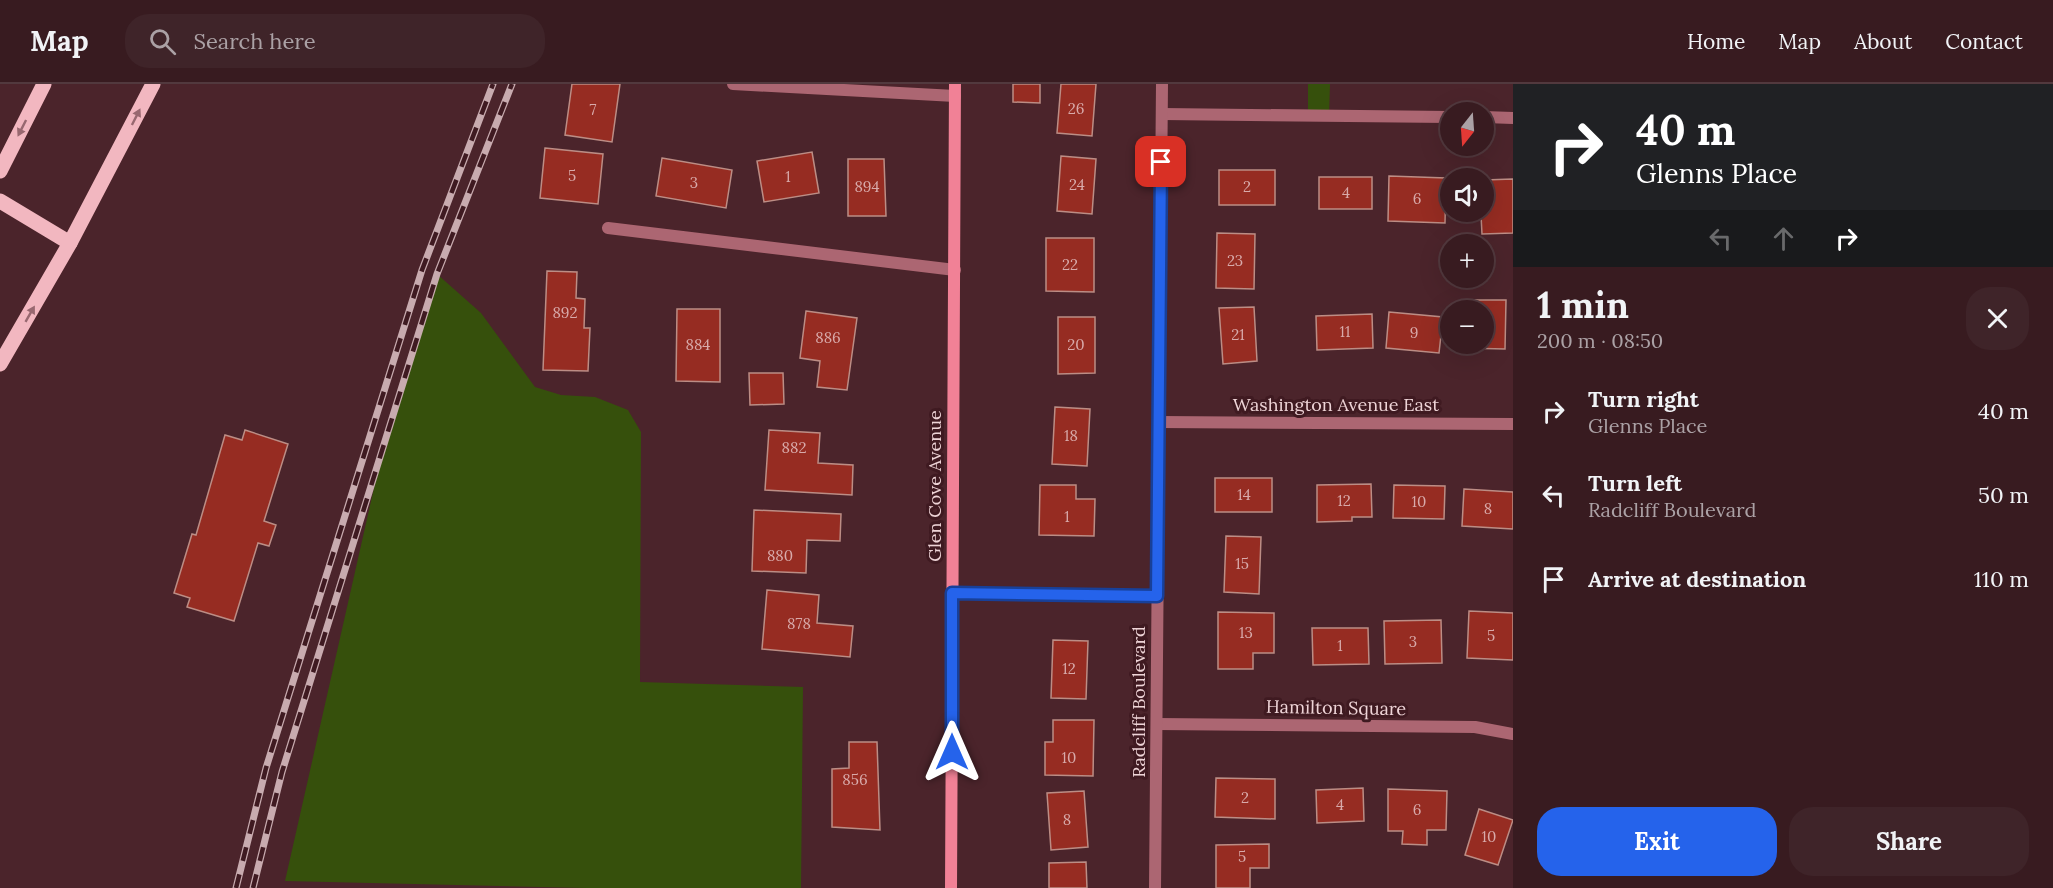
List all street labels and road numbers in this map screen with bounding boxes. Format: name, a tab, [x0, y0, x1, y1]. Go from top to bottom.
street label: Washington Avenue East	[1233, 393, 1439, 416]
street label: Glen Cove Avenue	[923, 410, 946, 562]
street label: Radcliff Boulevard	[1127, 626, 1150, 778]
street label: Hamilton Square	[1266, 695, 1407, 720]

